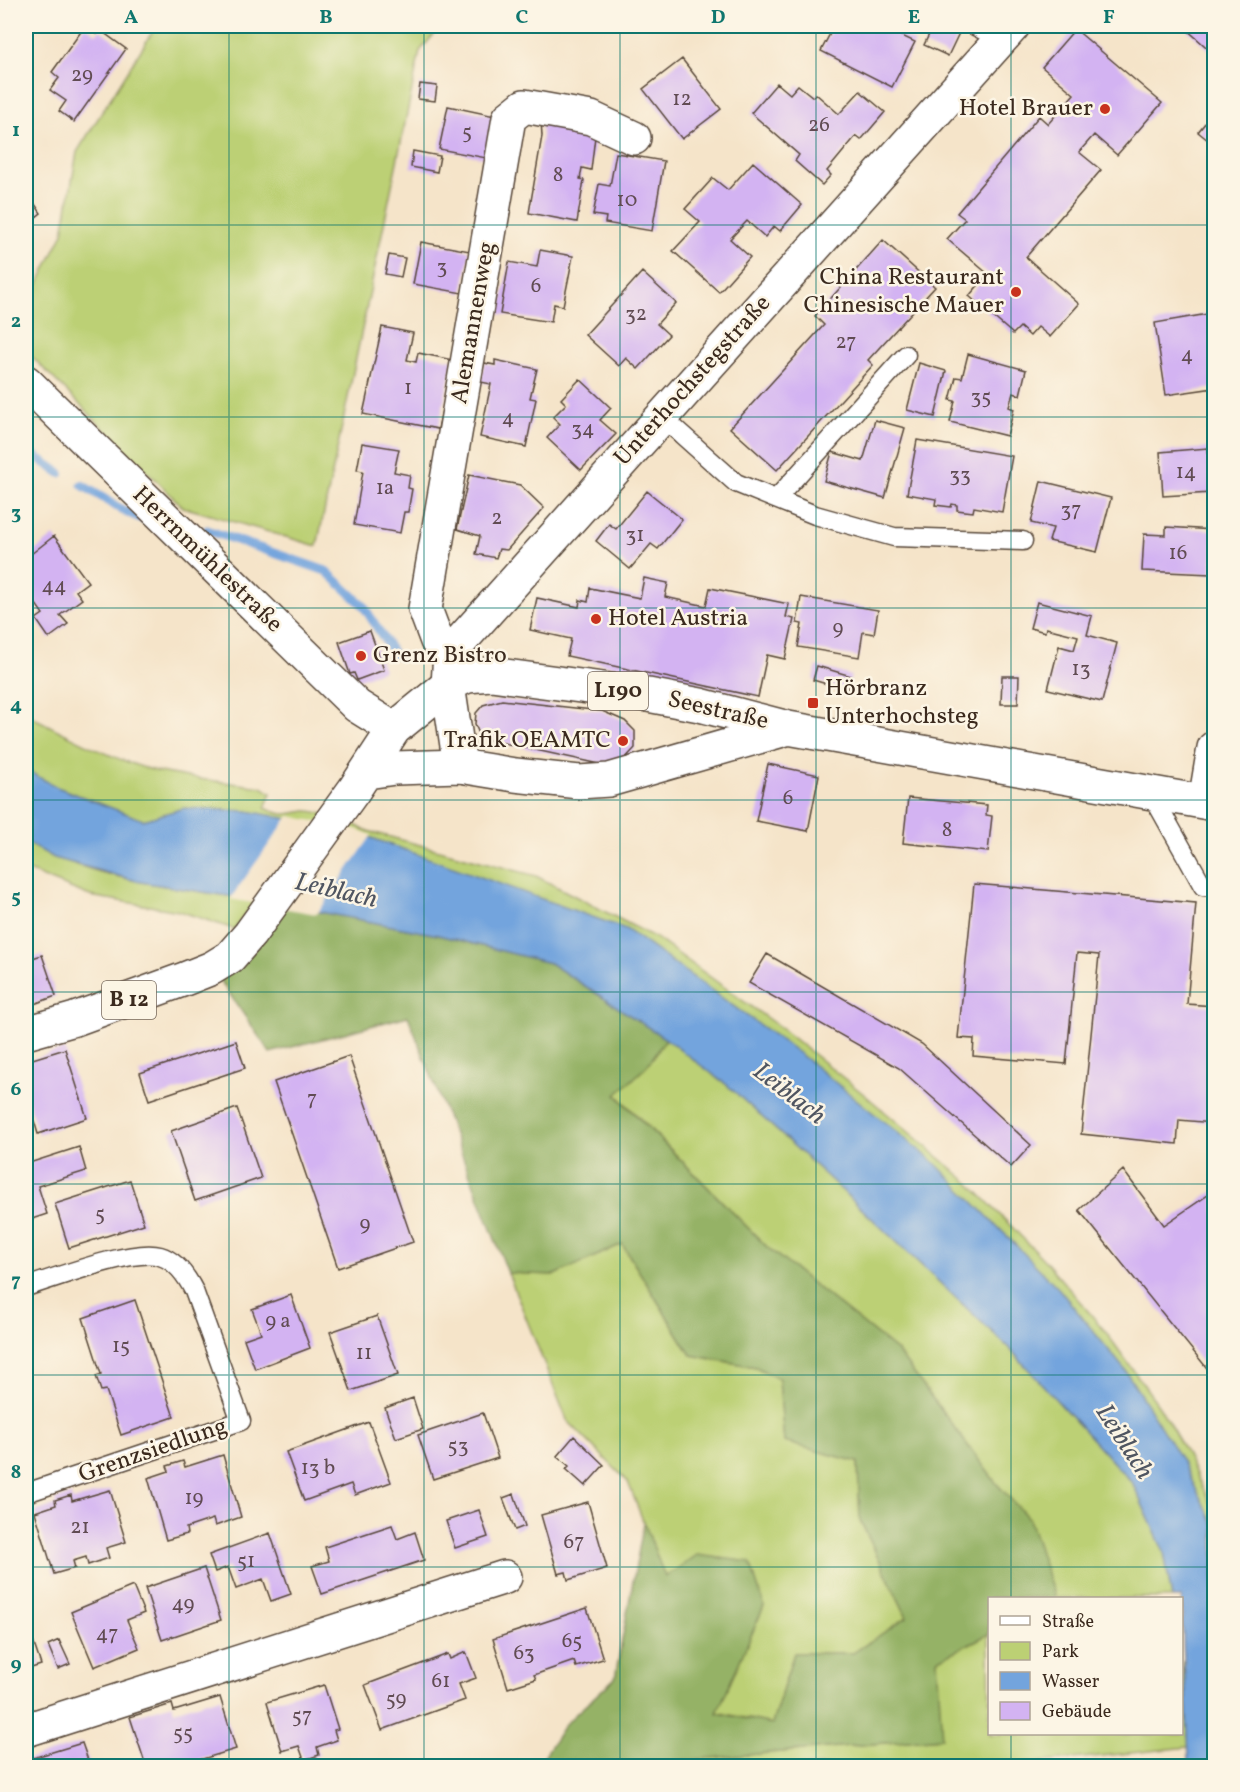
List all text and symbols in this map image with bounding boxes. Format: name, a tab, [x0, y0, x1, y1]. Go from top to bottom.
text: A	[124, 4, 138, 32]
text: B	[319, 4, 333, 32]
text: C	[516, 4, 529, 32]
text: D	[711, 4, 725, 32]
text: E	[908, 4, 920, 32]
text: F	[1103, 4, 1115, 32]
house number: 29	[71, 61, 93, 90]
house number: 12	[672, 85, 692, 114]
place label: Hotel Brauer	[959, 92, 1093, 126]
marker: Hotel Brauer	[1098, 102, 1112, 116]
house number: 26	[808, 111, 830, 140]
text: 1	[12, 117, 20, 145]
house number: 5	[462, 118, 472, 147]
house number: 8	[553, 161, 563, 190]
house number: 10	[617, 186, 637, 215]
street label: Alemannenweg	[443, 239, 505, 407]
house number: 3	[437, 253, 447, 282]
place label: China Restaurant Chinesische Mauer	[803, 261, 1004, 323]
house number: 6	[531, 272, 541, 301]
marker: China Restaurant Chinesische Mauer	[1009, 285, 1023, 299]
street label: Unterhochstegstraße	[607, 288, 779, 474]
house number: 32	[625, 300, 647, 329]
text: 2	[11, 308, 21, 336]
house number: 27	[836, 328, 856, 357]
house number: 4	[1181, 341, 1193, 370]
house number: 1	[404, 374, 412, 403]
house number: 35	[971, 383, 991, 412]
house number: 4	[502, 404, 514, 433]
house number: 34	[571, 415, 595, 444]
house number: 14	[1176, 458, 1196, 487]
house number: 33	[949, 461, 971, 490]
house number: 1a	[376, 474, 394, 503]
street label: Herrnmühlestraße	[124, 479, 290, 641]
house number: 37	[1061, 496, 1081, 525]
text: 3	[11, 500, 21, 528]
house number: 2	[491, 504, 503, 533]
house number: 31	[626, 521, 644, 550]
house number: 16	[1169, 539, 1187, 568]
house number: 44	[41, 572, 67, 601]
place label: Hotel Austria	[608, 602, 748, 636]
marker: Hotel Austria	[589, 612, 603, 626]
house number: 9	[833, 614, 844, 643]
place label: Grenz Bistro	[373, 639, 507, 673]
marker: Grenz Bistro	[354, 649, 368, 663]
house number: 13	[1072, 655, 1090, 684]
road number: L190	[588, 672, 648, 710]
place label: Hörbranz Unterhochsteg	[825, 672, 979, 734]
street label: Seestraße	[664, 683, 772, 739]
text: 4	[10, 692, 22, 720]
marker: Hörbranz Unterhochsteg	[806, 696, 820, 710]
place label: Trafik OEAMTC	[443, 724, 611, 758]
marker: Trafik OEAMTC	[616, 734, 630, 748]
house number: 6	[783, 784, 793, 813]
house number: 8	[942, 816, 952, 845]
water label: Leiblach	[291, 864, 381, 918]
text: 5	[11, 884, 21, 912]
road number: B 12	[102, 981, 156, 1019]
water label: Leiblach	[745, 1054, 833, 1134]
text: 6	[11, 1076, 22, 1104]
house number: 7	[307, 1085, 317, 1114]
house number: 5	[95, 1200, 105, 1229]
house number: 9	[360, 1210, 371, 1239]
text: 7	[11, 1267, 21, 1295]
house number: 9 a	[265, 1307, 291, 1336]
house number: 15	[112, 1332, 130, 1361]
house number: 11	[356, 1339, 372, 1368]
water label: Leiblach	[1086, 1397, 1162, 1487]
street label: Grenzsiedlung	[74, 1410, 232, 1492]
house number: 53	[448, 1432, 468, 1461]
house number: 13 b	[301, 1454, 335, 1483]
text: 8	[11, 1459, 21, 1487]
house number: 19	[184, 1484, 204, 1513]
house number: 21	[70, 1513, 90, 1542]
house number: 67	[564, 1528, 584, 1557]
house number: 51	[237, 1547, 255, 1576]
house number: 49	[172, 1590, 195, 1619]
legend	[988, 1597, 1183, 1735]
text: Straße	[1042, 1610, 1094, 1635]
house number: 47	[96, 1620, 118, 1649]
house number: 65	[562, 1627, 582, 1656]
house number: 63	[513, 1639, 535, 1668]
text: Park	[1042, 1640, 1079, 1665]
text: 9	[10, 1651, 22, 1679]
house number: 61	[432, 1667, 450, 1696]
text: Wasser	[1042, 1670, 1100, 1695]
house number: 59	[386, 1685, 406, 1714]
text: Gebäude	[1042, 1700, 1111, 1725]
house number: 57	[292, 1702, 312, 1731]
house number: 55	[173, 1719, 193, 1748]

